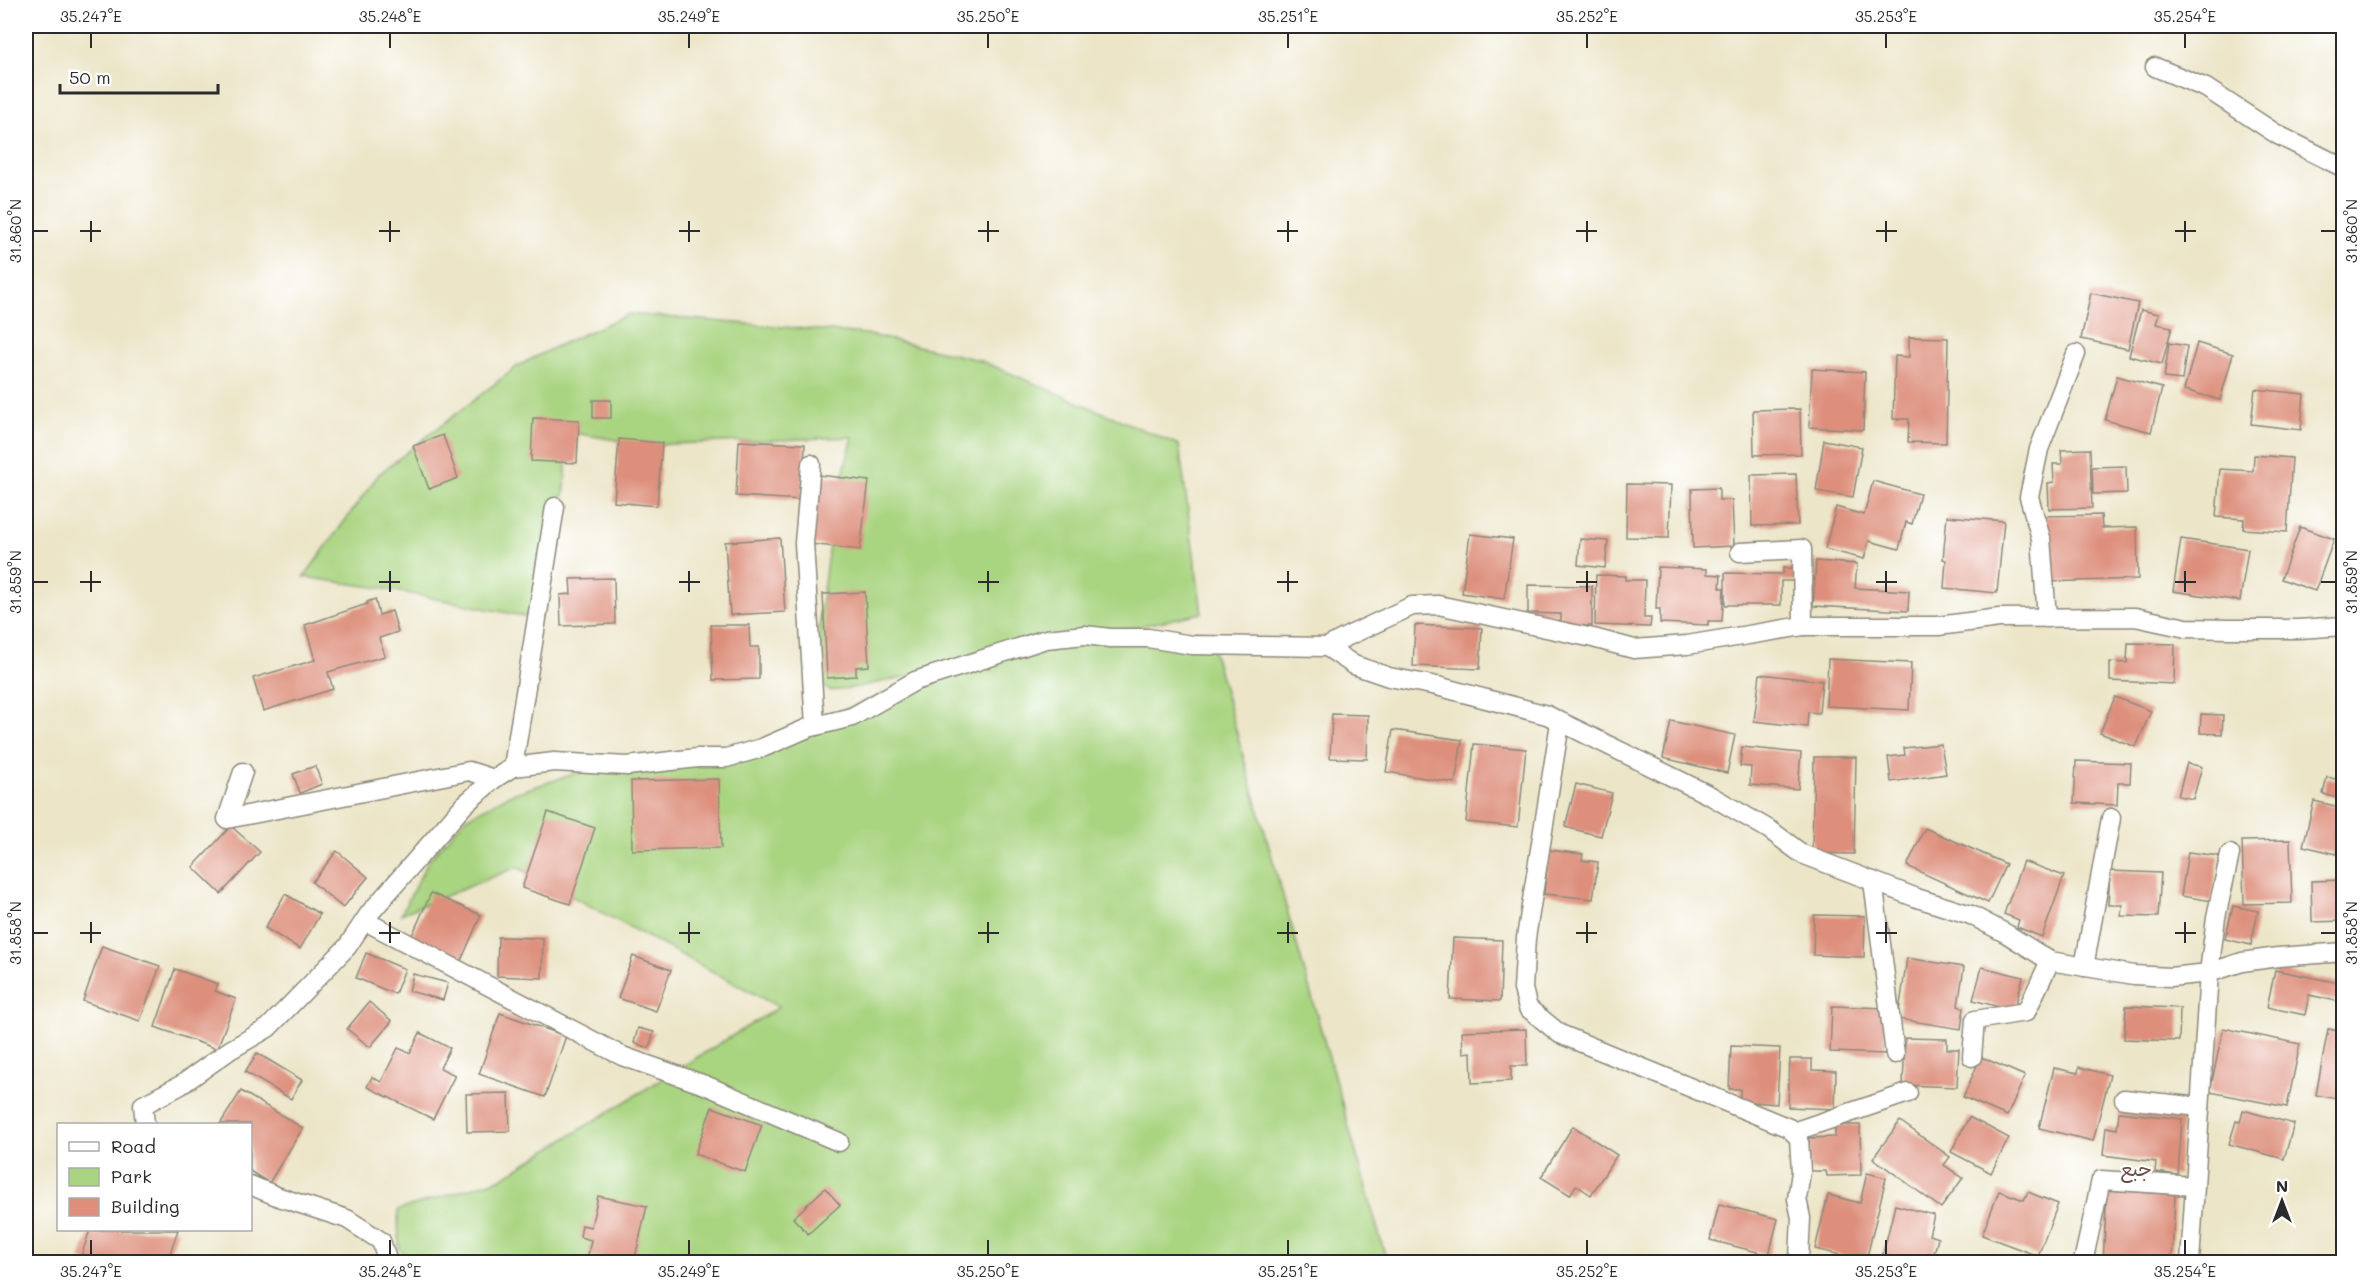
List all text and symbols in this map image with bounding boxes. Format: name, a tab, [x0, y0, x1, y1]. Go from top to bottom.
text: 35.247°E	[60, 6, 122, 26]
text: 35.248°E	[359, 6, 422, 26]
text: 35.249°E	[658, 6, 721, 26]
text: 35.250°E	[957, 6, 1020, 26]
text: 35.251°E	[1258, 6, 1318, 26]
text: 35.252°E	[1556, 6, 1618, 26]
text: 35.253°E	[1855, 6, 1918, 26]
text: 35.254°E	[2154, 6, 2217, 26]
scale bar	[60, 57, 218, 95]
text: 50 m	[69, 65, 111, 89]
text: 31.860°N	[5, 199, 25, 263]
text: 31.860°N	[2341, 199, 2361, 263]
text: 31.859°N	[5, 550, 25, 614]
text: 31.859°N	[2341, 550, 2361, 614]
text: 31.858°N	[5, 901, 25, 965]
text: 31.858°N	[2341, 901, 2361, 965]
legend	[57, 1123, 252, 1231]
text: Road	[111, 1134, 156, 1158]
district label: جبع	[2120, 1155, 2152, 1184]
text: Park	[111, 1164, 152, 1188]
north arrow	[2252, 1171, 2312, 1231]
text: N	[2276, 1175, 2288, 1196]
text: Building	[111, 1194, 179, 1218]
text: 35.247°E	[60, 1261, 122, 1281]
text: 35.248°E	[359, 1261, 422, 1281]
text: 35.249°E	[658, 1261, 721, 1281]
text: 35.250°E	[957, 1261, 1020, 1281]
text: 35.251°E	[1258, 1261, 1318, 1281]
text: 35.252°E	[1556, 1261, 1618, 1281]
text: 35.253°E	[1855, 1261, 1918, 1281]
text: 35.254°E	[2154, 1261, 2217, 1281]

